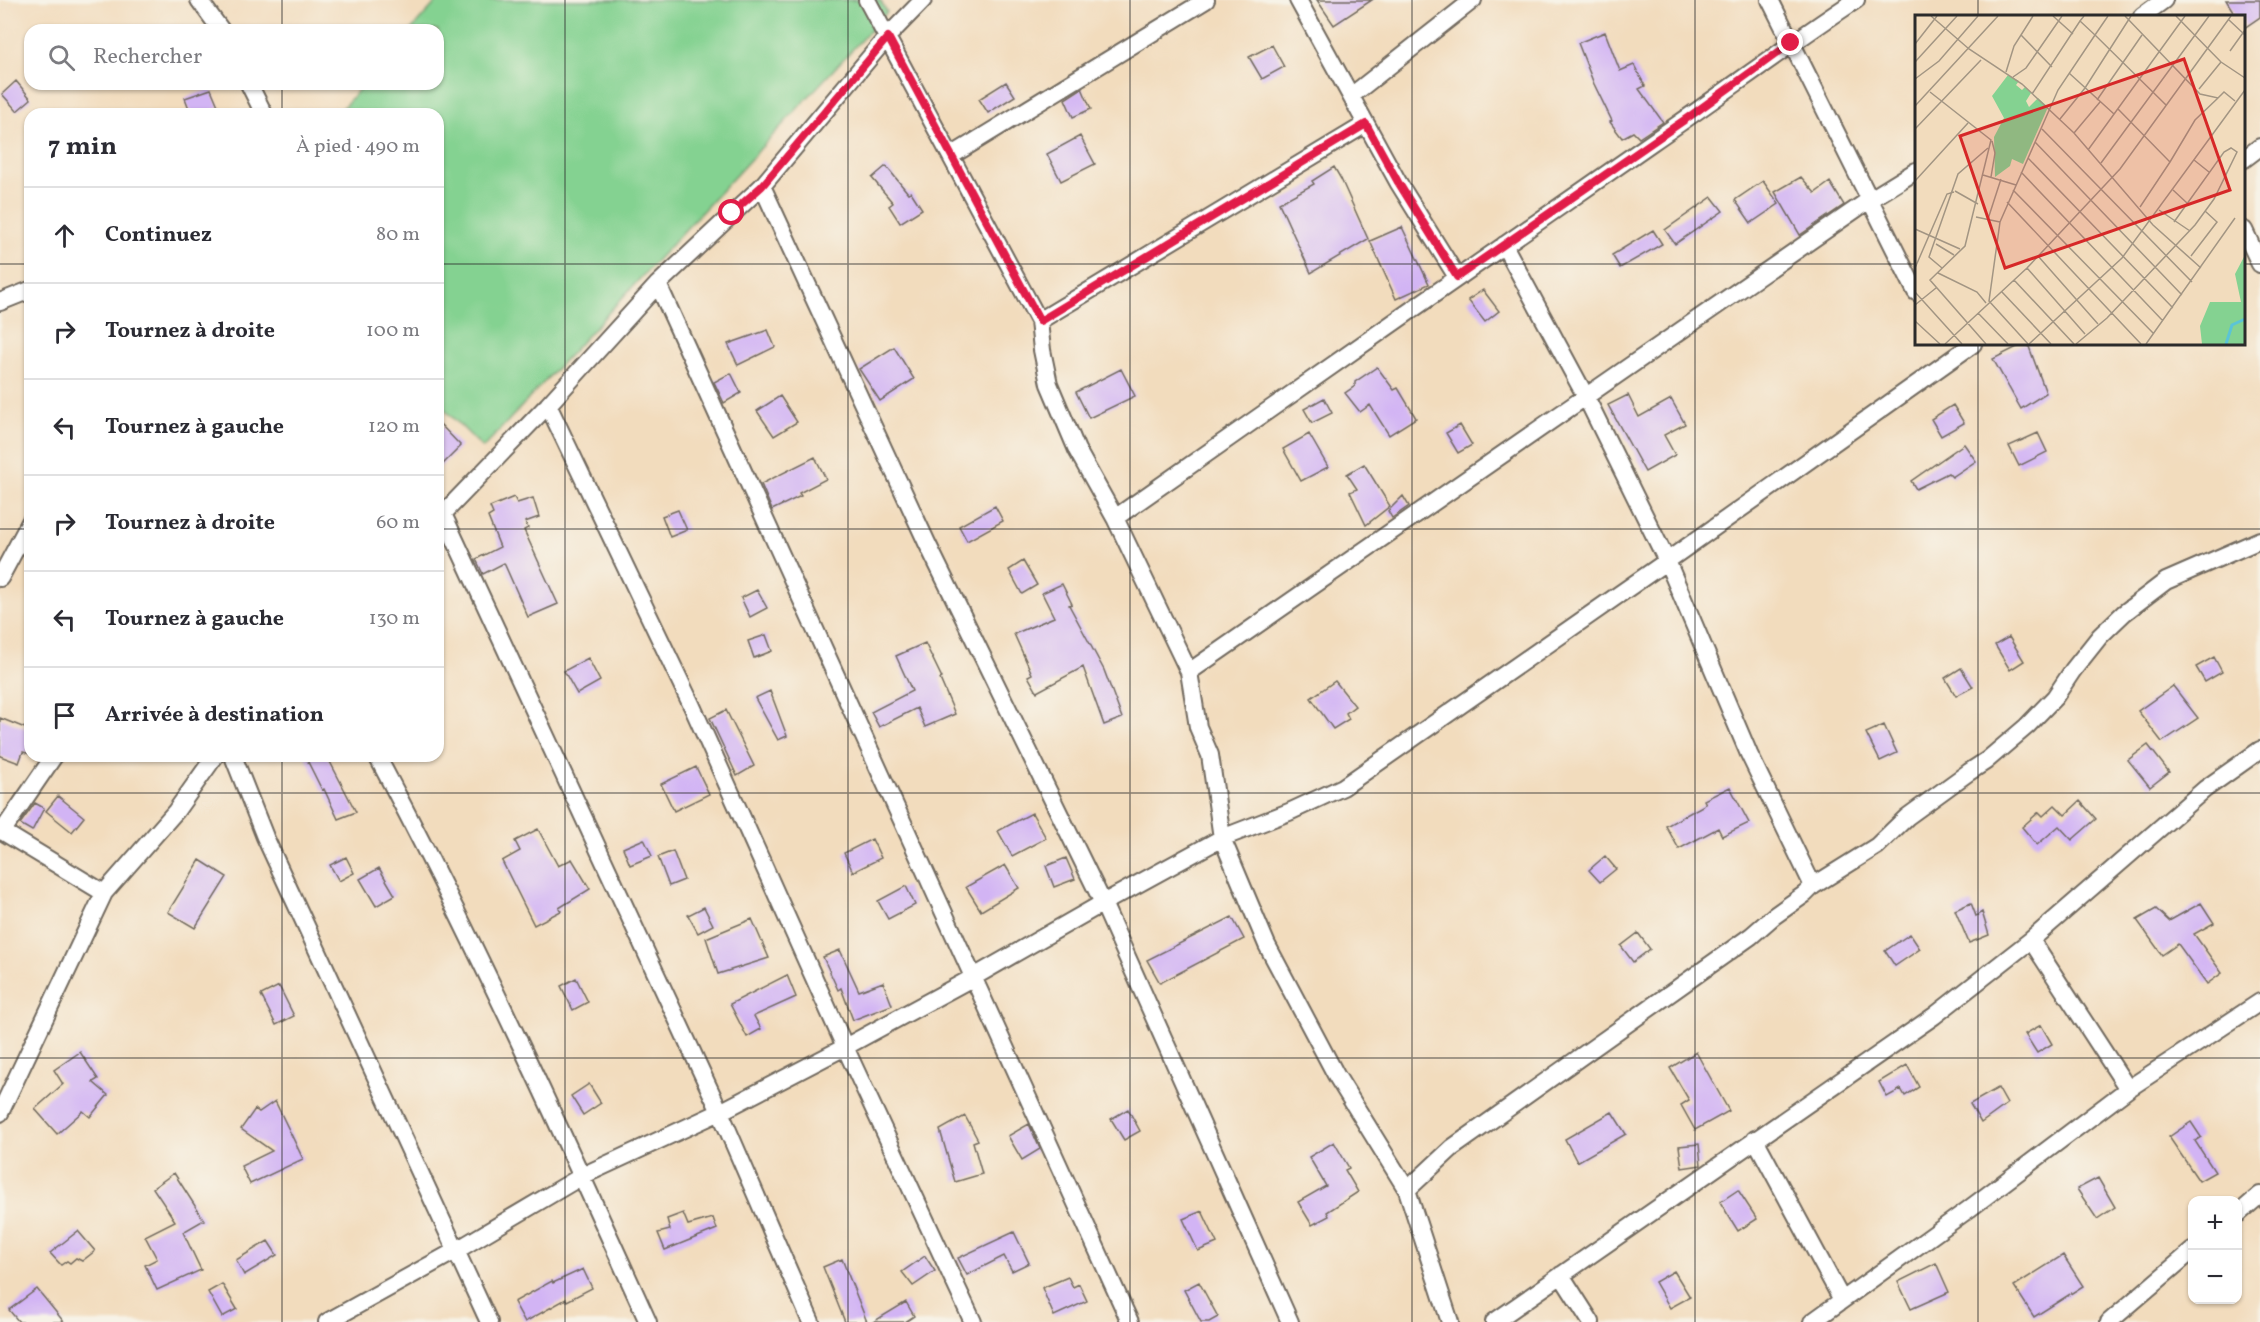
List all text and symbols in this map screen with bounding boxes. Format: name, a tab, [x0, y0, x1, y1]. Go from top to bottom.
inset map	[1915, 15, 2245, 345]
search box	[24, 24, 444, 90]
route end	[1777, 29, 1803, 55]
icon: search	[45, 41, 78, 74]
text: Rechercher	[93, 42, 202, 73]
text: 7 min	[48, 129, 117, 165]
text: À pied · 490 m	[296, 133, 420, 161]
route start	[718, 199, 744, 225]
icon: ahead	[48, 219, 81, 252]
text: Continuez	[105, 220, 212, 251]
text: 80 m	[376, 221, 420, 249]
icon: right	[48, 315, 81, 348]
text: Tournez à droite	[105, 316, 275, 347]
text: 100 m	[366, 317, 420, 345]
icon: left	[48, 411, 81, 444]
text: Tournez à gauche	[105, 412, 284, 443]
text: 120 m	[368, 413, 420, 441]
icon: right	[48, 507, 81, 540]
text: Tournez à droite	[105, 508, 275, 539]
text: 60 m	[376, 509, 420, 537]
icon: left	[48, 603, 81, 636]
text: Tournez à gauche	[105, 604, 284, 635]
text: 130 m	[369, 605, 420, 633]
icon: arrive	[48, 699, 81, 732]
text: Arrivée à destination	[105, 700, 324, 731]
map controls	[2188, 1196, 2242, 1304]
button: +	[2188, 1196, 2242, 1250]
button: −	[2188, 1250, 2242, 1304]

